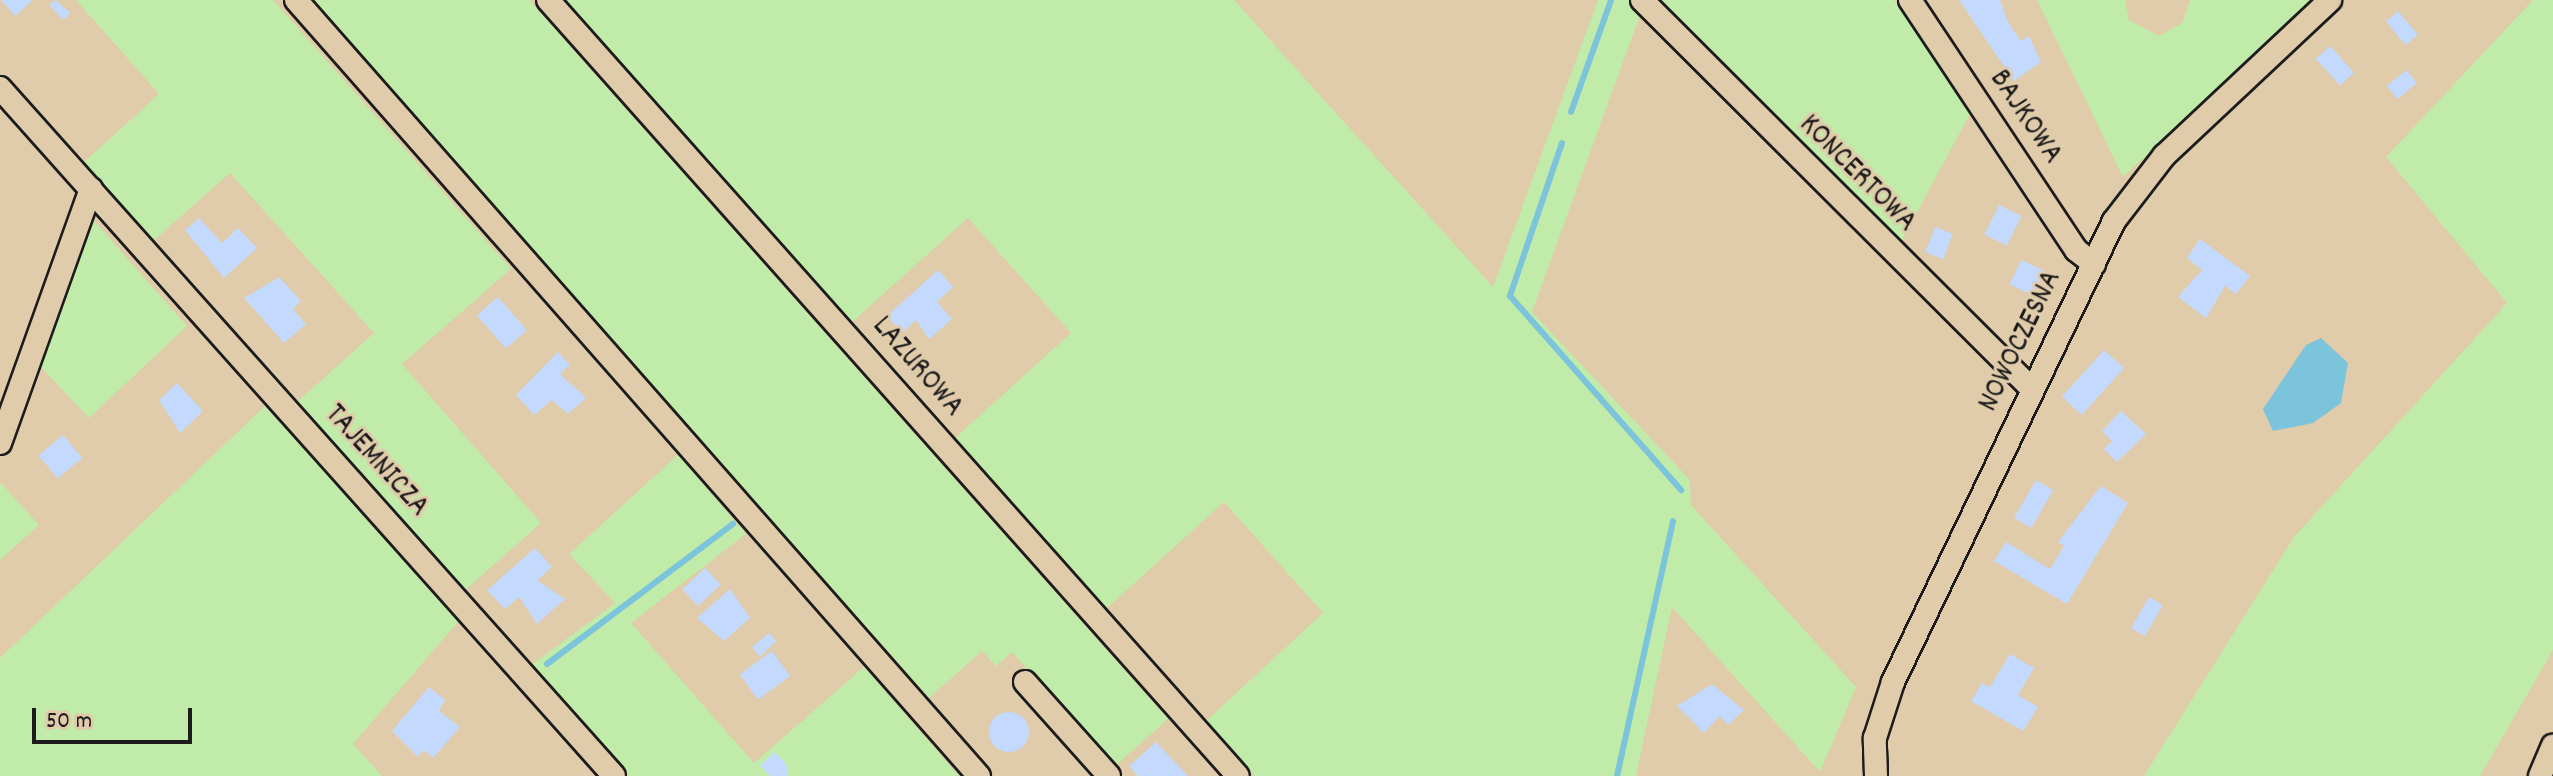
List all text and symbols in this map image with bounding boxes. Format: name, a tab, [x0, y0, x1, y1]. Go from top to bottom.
street label: BAJKOWA	[1979, 64, 2069, 172]
street label: KONCERTOWA	[1790, 109, 1922, 241]
street label: NOWOCZESNA	[1972, 266, 2072, 418]
street label: LAZUROWA	[862, 310, 970, 426]
street label: TAJEMNICZA	[315, 398, 435, 526]
scale bar	[36, 692, 196, 742]
text: 50 m	[46, 705, 92, 739]

